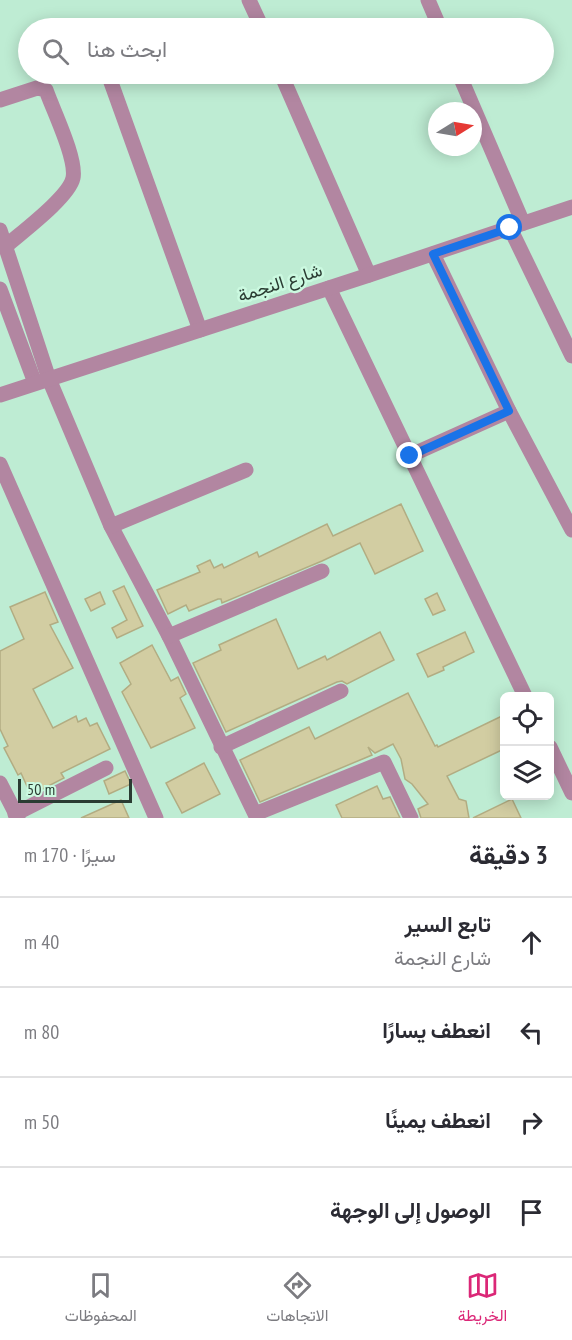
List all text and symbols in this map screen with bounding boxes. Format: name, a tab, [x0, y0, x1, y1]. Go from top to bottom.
search box	[18, 18, 554, 84]
icon: search	[39, 35, 72, 68]
text: ابحث هنا	[87, 35, 167, 63]
north arrow	[428, 102, 482, 156]
route start	[496, 214, 522, 240]
street label: شارع النجمة	[235, 258, 325, 308]
route end	[396, 442, 422, 468]
map controls	[500, 692, 554, 800]
button: locate	[500, 692, 554, 746]
button: layers	[500, 746, 554, 800]
scale bar	[18, 776, 132, 804]
text: 50 m	[27, 779, 55, 799]
text: 3 دقيقة	[469, 838, 548, 871]
text: سيرًا · 170 m	[24, 842, 116, 868]
text: تابع السير	[404, 910, 491, 938]
icon: ahead	[515, 926, 548, 959]
text: 40 m	[24, 929, 59, 955]
text: شارع النجمة	[394, 945, 491, 971]
text: انعطف يسارًا	[382, 1016, 491, 1044]
icon: left	[515, 1016, 548, 1049]
text: 80 m	[24, 1019, 59, 1045]
text: انعطف يمينًا	[385, 1106, 491, 1134]
icon: right	[515, 1106, 548, 1139]
text: 50 m	[24, 1109, 59, 1135]
text: الوصول إلى الوجهة	[330, 1196, 491, 1224]
icon: arrive	[515, 1196, 548, 1229]
tab: المحفوظات	[65, 1269, 137, 1330]
tab: الاتجاهات	[266, 1269, 328, 1330]
tab: الخريطة	[458, 1269, 507, 1330]

